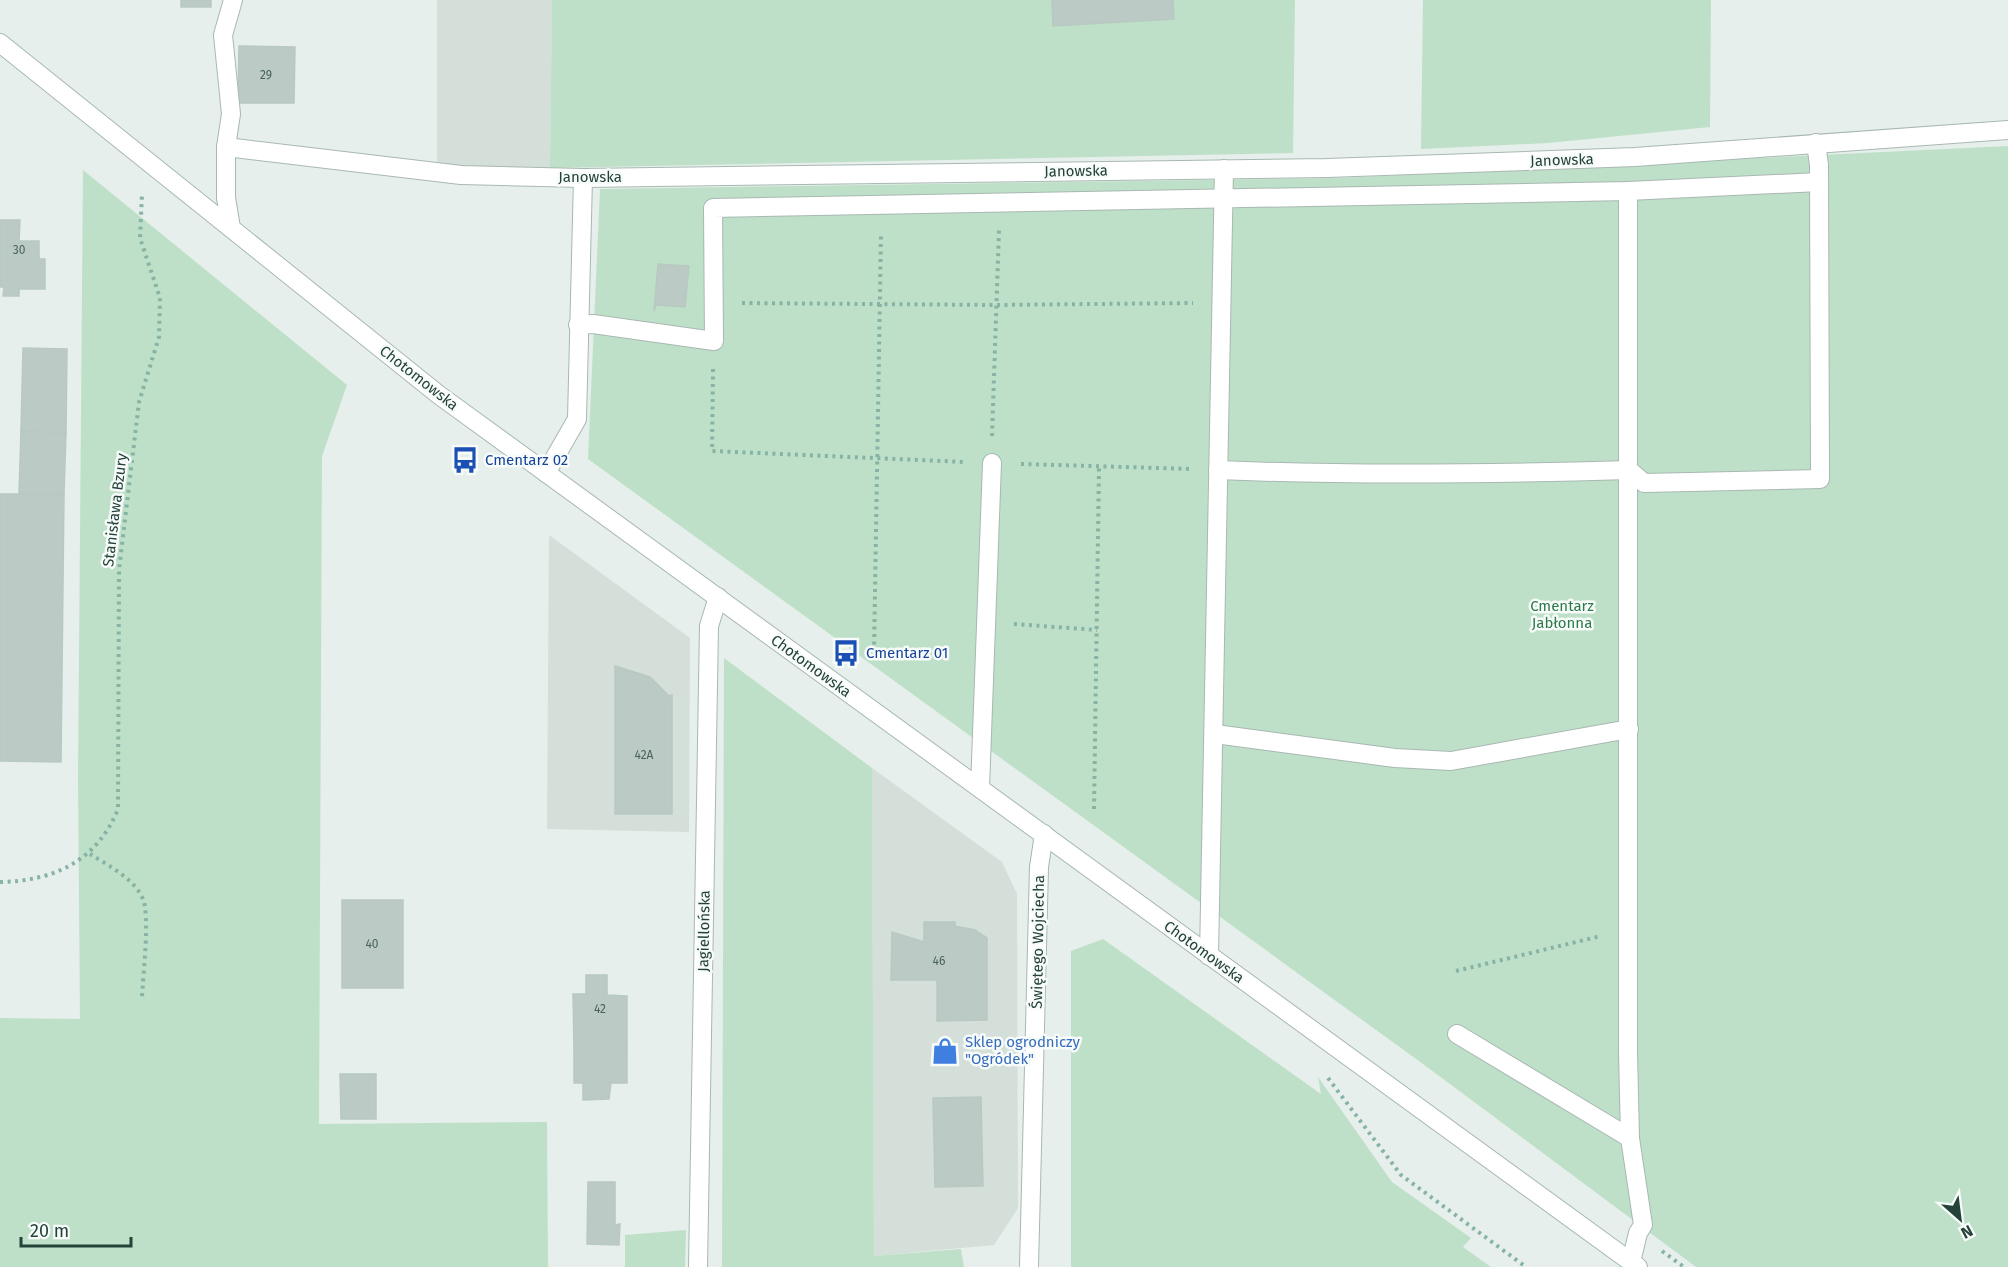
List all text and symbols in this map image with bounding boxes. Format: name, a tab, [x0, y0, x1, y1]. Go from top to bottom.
house number: 29	[260, 68, 272, 82]
street label: Janowska	[1530, 150, 1594, 170]
street label: Janowska	[1044, 161, 1108, 181]
street label: Janowska	[558, 168, 622, 186]
house number: 30	[13, 243, 26, 257]
street label: Chotomowska	[376, 342, 462, 414]
bus stop icon: Cmentarz 02	[450, 445, 480, 475]
place label: Cmentarz 02	[485, 451, 568, 469]
street label: Stanisława Bzury	[99, 452, 131, 568]
park label: Cmentarz Jabłonna	[1530, 597, 1594, 632]
street label: Chotomowska	[767, 631, 855, 701]
bus stop icon: Cmentarz 01	[831, 638, 861, 668]
place label: Cmentarz 01	[866, 644, 948, 662]
house number: 42A	[635, 748, 654, 762]
street label: Świętego Wojciecha	[1028, 875, 1048, 1009]
street label: Jagiellońska	[694, 890, 714, 972]
street label: Chotomowska	[1160, 917, 1248, 987]
house number: 40	[365, 937, 379, 951]
house number: 46	[933, 954, 945, 968]
house number: 42	[594, 1002, 606, 1016]
place label: Sklep ogrodniczy "Ogródek"	[965, 1033, 1081, 1068]
shop icon: Sklep ogrodniczy "Ogródek"	[930, 1036, 960, 1066]
north arrow	[1930, 1189, 1990, 1249]
scale bar	[21, 1210, 130, 1248]
text: 20 m	[30, 1220, 69, 1242]
text: N	[1958, 1221, 1976, 1243]

